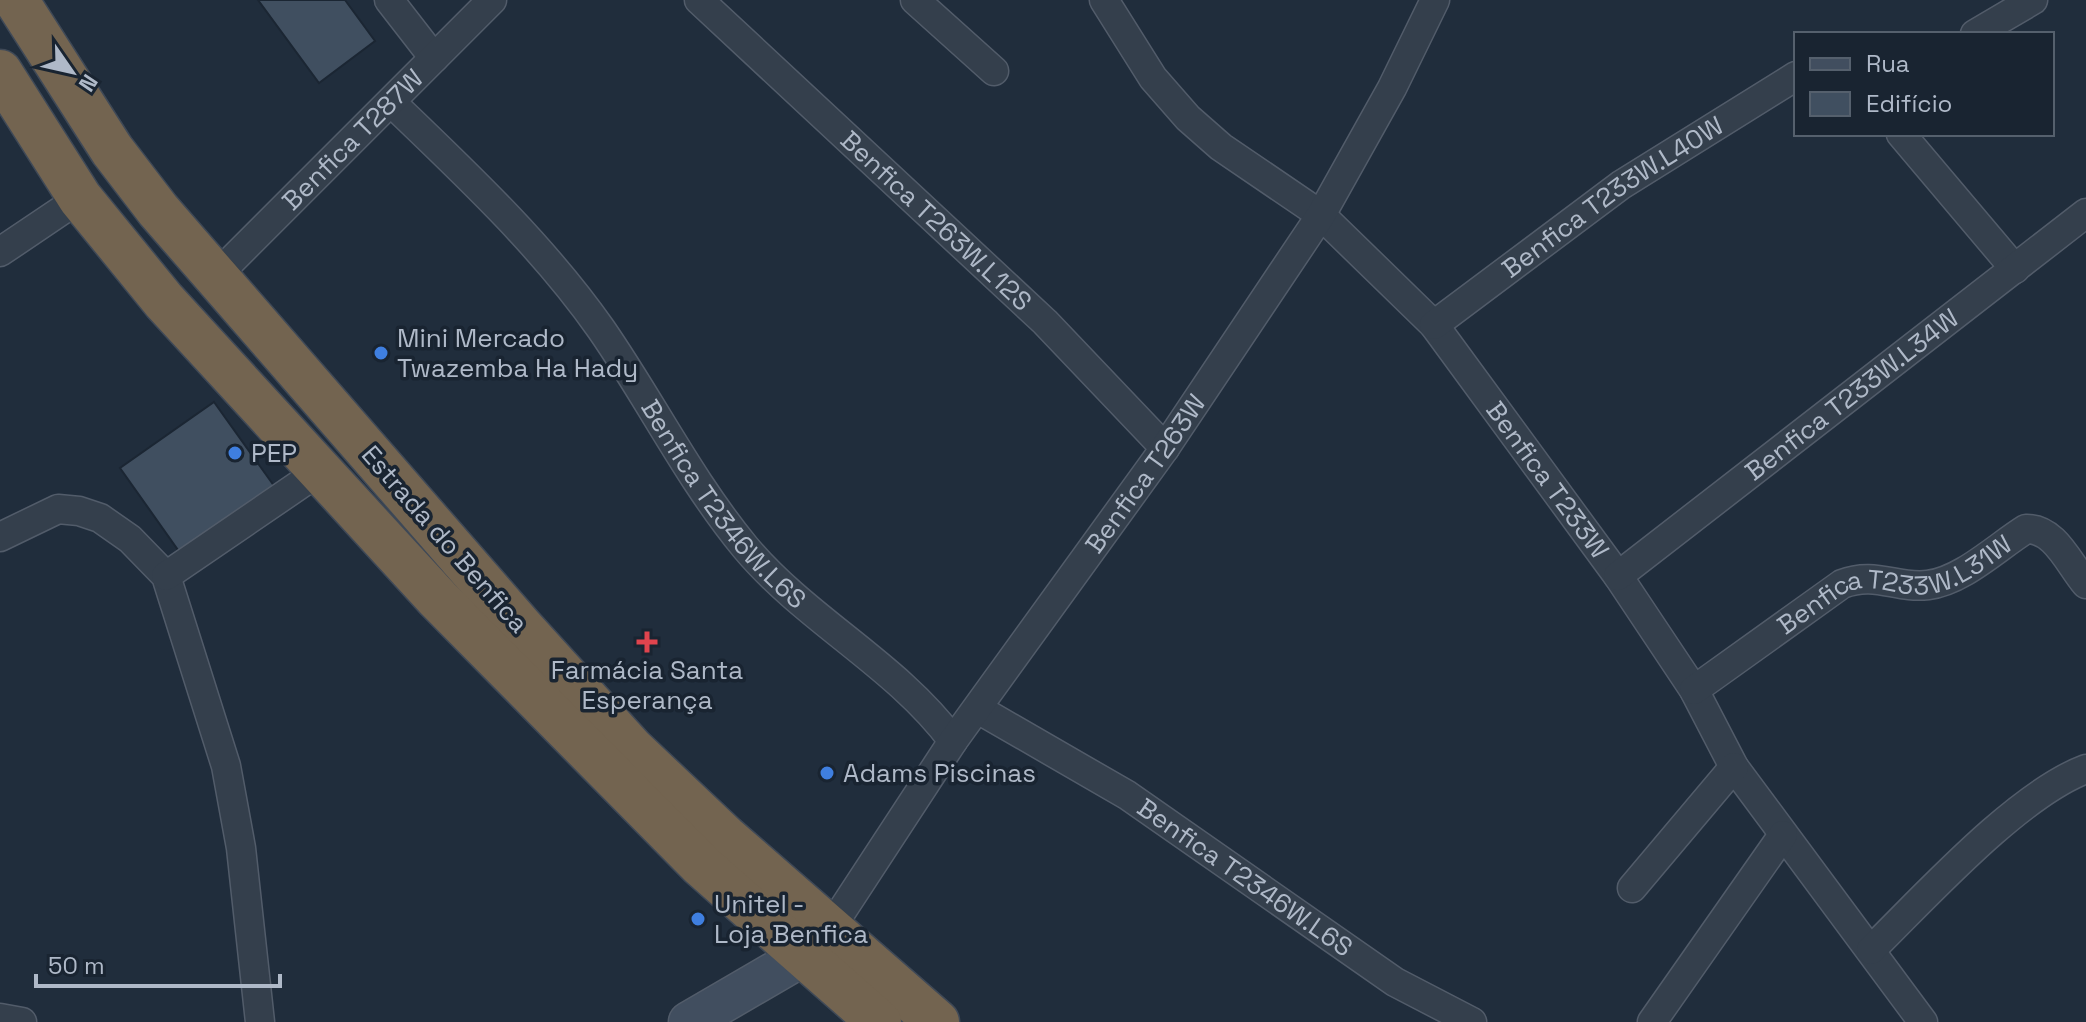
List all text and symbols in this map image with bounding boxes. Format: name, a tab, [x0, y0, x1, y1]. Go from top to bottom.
north arrow	[32, 32, 112, 112]
legend	[1794, 32, 2054, 136]
text: Rua	[1866, 48, 1910, 79]
street label: Benfica T287W	[275, 62, 430, 217]
text: N	[73, 69, 104, 97]
text: Edifício	[1866, 88, 1952, 119]
street label: Benfica T233W.L40W	[1495, 108, 1730, 285]
street label: Benfica T263W.L12S	[833, 123, 1039, 318]
street label: Benfica T233W.L34W	[1738, 301, 1966, 488]
place label: Mini Mercado Twazemba Ha Hady	[397, 321, 638, 385]
marker: Mini Mercado Twazemba Ha Hady	[372, 344, 390, 362]
street label: Benfica T263W	[1077, 388, 1213, 560]
street label: Benfica T2346W.L6S	[633, 393, 813, 616]
street label: Benfica T233W	[1479, 395, 1617, 565]
place label: PEP	[251, 436, 297, 470]
street label: Estrada do Benfica	[354, 438, 536, 640]
marker: PEP	[226, 444, 244, 462]
street label: Benfica T233W.L31W	[1770, 527, 2019, 642]
marker: Farmácia Santa Esperança	[638, 633, 656, 651]
place label: Farmácia Santa Esperança	[551, 653, 743, 717]
place label: Adams Piscinas	[843, 756, 1036, 790]
marker: Adams Piscinas	[818, 764, 836, 782]
street label: Benfica T2346W.L6S	[1131, 790, 1359, 964]
place label: Unitel - Loja Benfica	[714, 887, 868, 951]
marker: Unitel - Loja Benfica	[689, 910, 707, 928]
scale bar	[36, 938, 280, 988]
text: 50 m	[48, 950, 105, 981]

